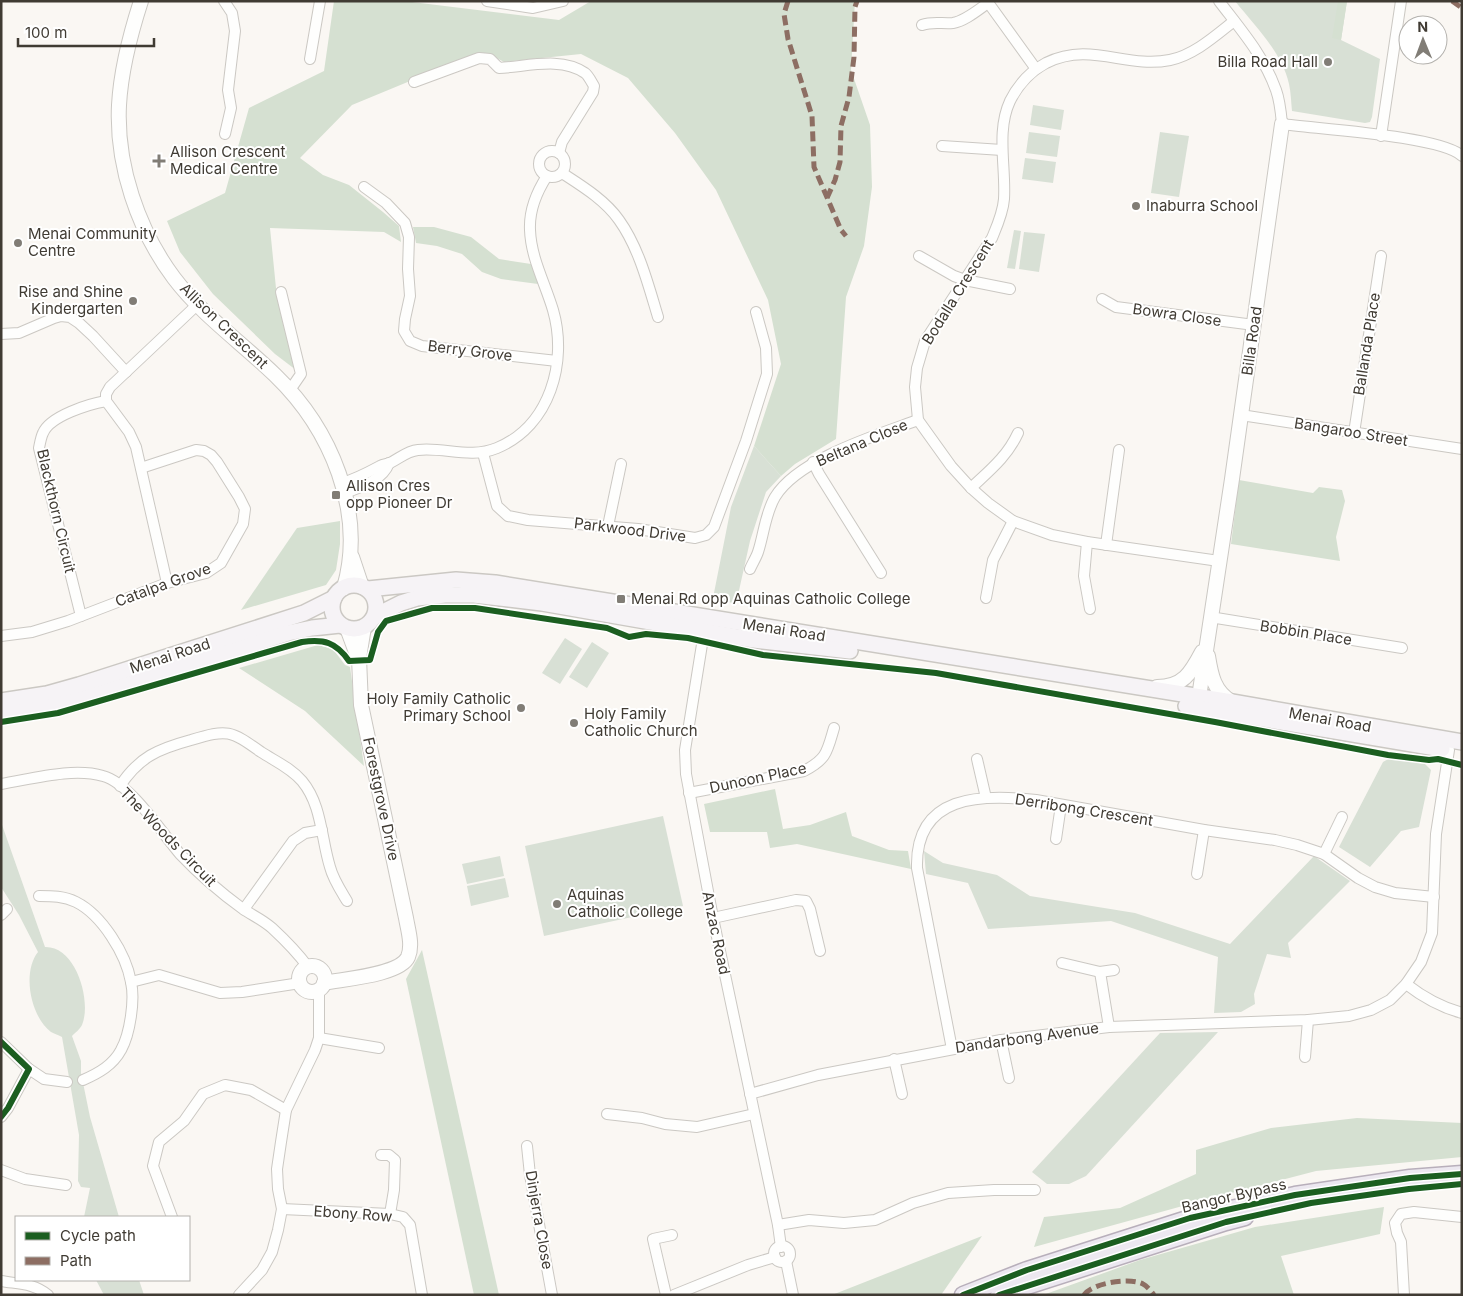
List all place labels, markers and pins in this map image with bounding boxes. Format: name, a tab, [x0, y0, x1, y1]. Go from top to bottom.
place label: Billa Road Hall	[1217, 52, 1318, 71]
marker: Billa Road Hall	[1322, 56, 1334, 68]
place label: Allison Crescent Medical Centre	[170, 142, 285, 178]
marker: Allison Crescent Medical Centre	[152, 154, 166, 168]
place label: Inaburra School	[1146, 196, 1258, 215]
marker: Inaburra School	[1130, 200, 1142, 212]
place label: Menai Community Centre	[28, 224, 157, 260]
marker: Menai Community Centre	[12, 237, 24, 249]
place label: Rise and Shine Kindergarten	[18, 282, 123, 318]
marker: Rise and Shine Kindergarten	[127, 295, 139, 307]
place label: Allison Cres opp Pioneer Dr	[346, 476, 453, 512]
marker: Allison Cres opp Pioneer Dr	[330, 489, 342, 501]
place label: Menai Rd opp Aquinas Catholic College	[631, 589, 910, 608]
marker: Menai Rd opp Aquinas Catholic College	[615, 593, 627, 605]
place label: Holy Family Catholic Primary School	[366, 689, 511, 725]
marker: Holy Family Catholic Primary School	[515, 702, 527, 714]
place label: Holy Family Catholic Church	[584, 704, 698, 740]
marker: Holy Family Catholic Church	[568, 717, 580, 729]
place label: Aquinas Catholic College	[567, 885, 683, 921]
marker: Aquinas Catholic College	[551, 898, 563, 910]

